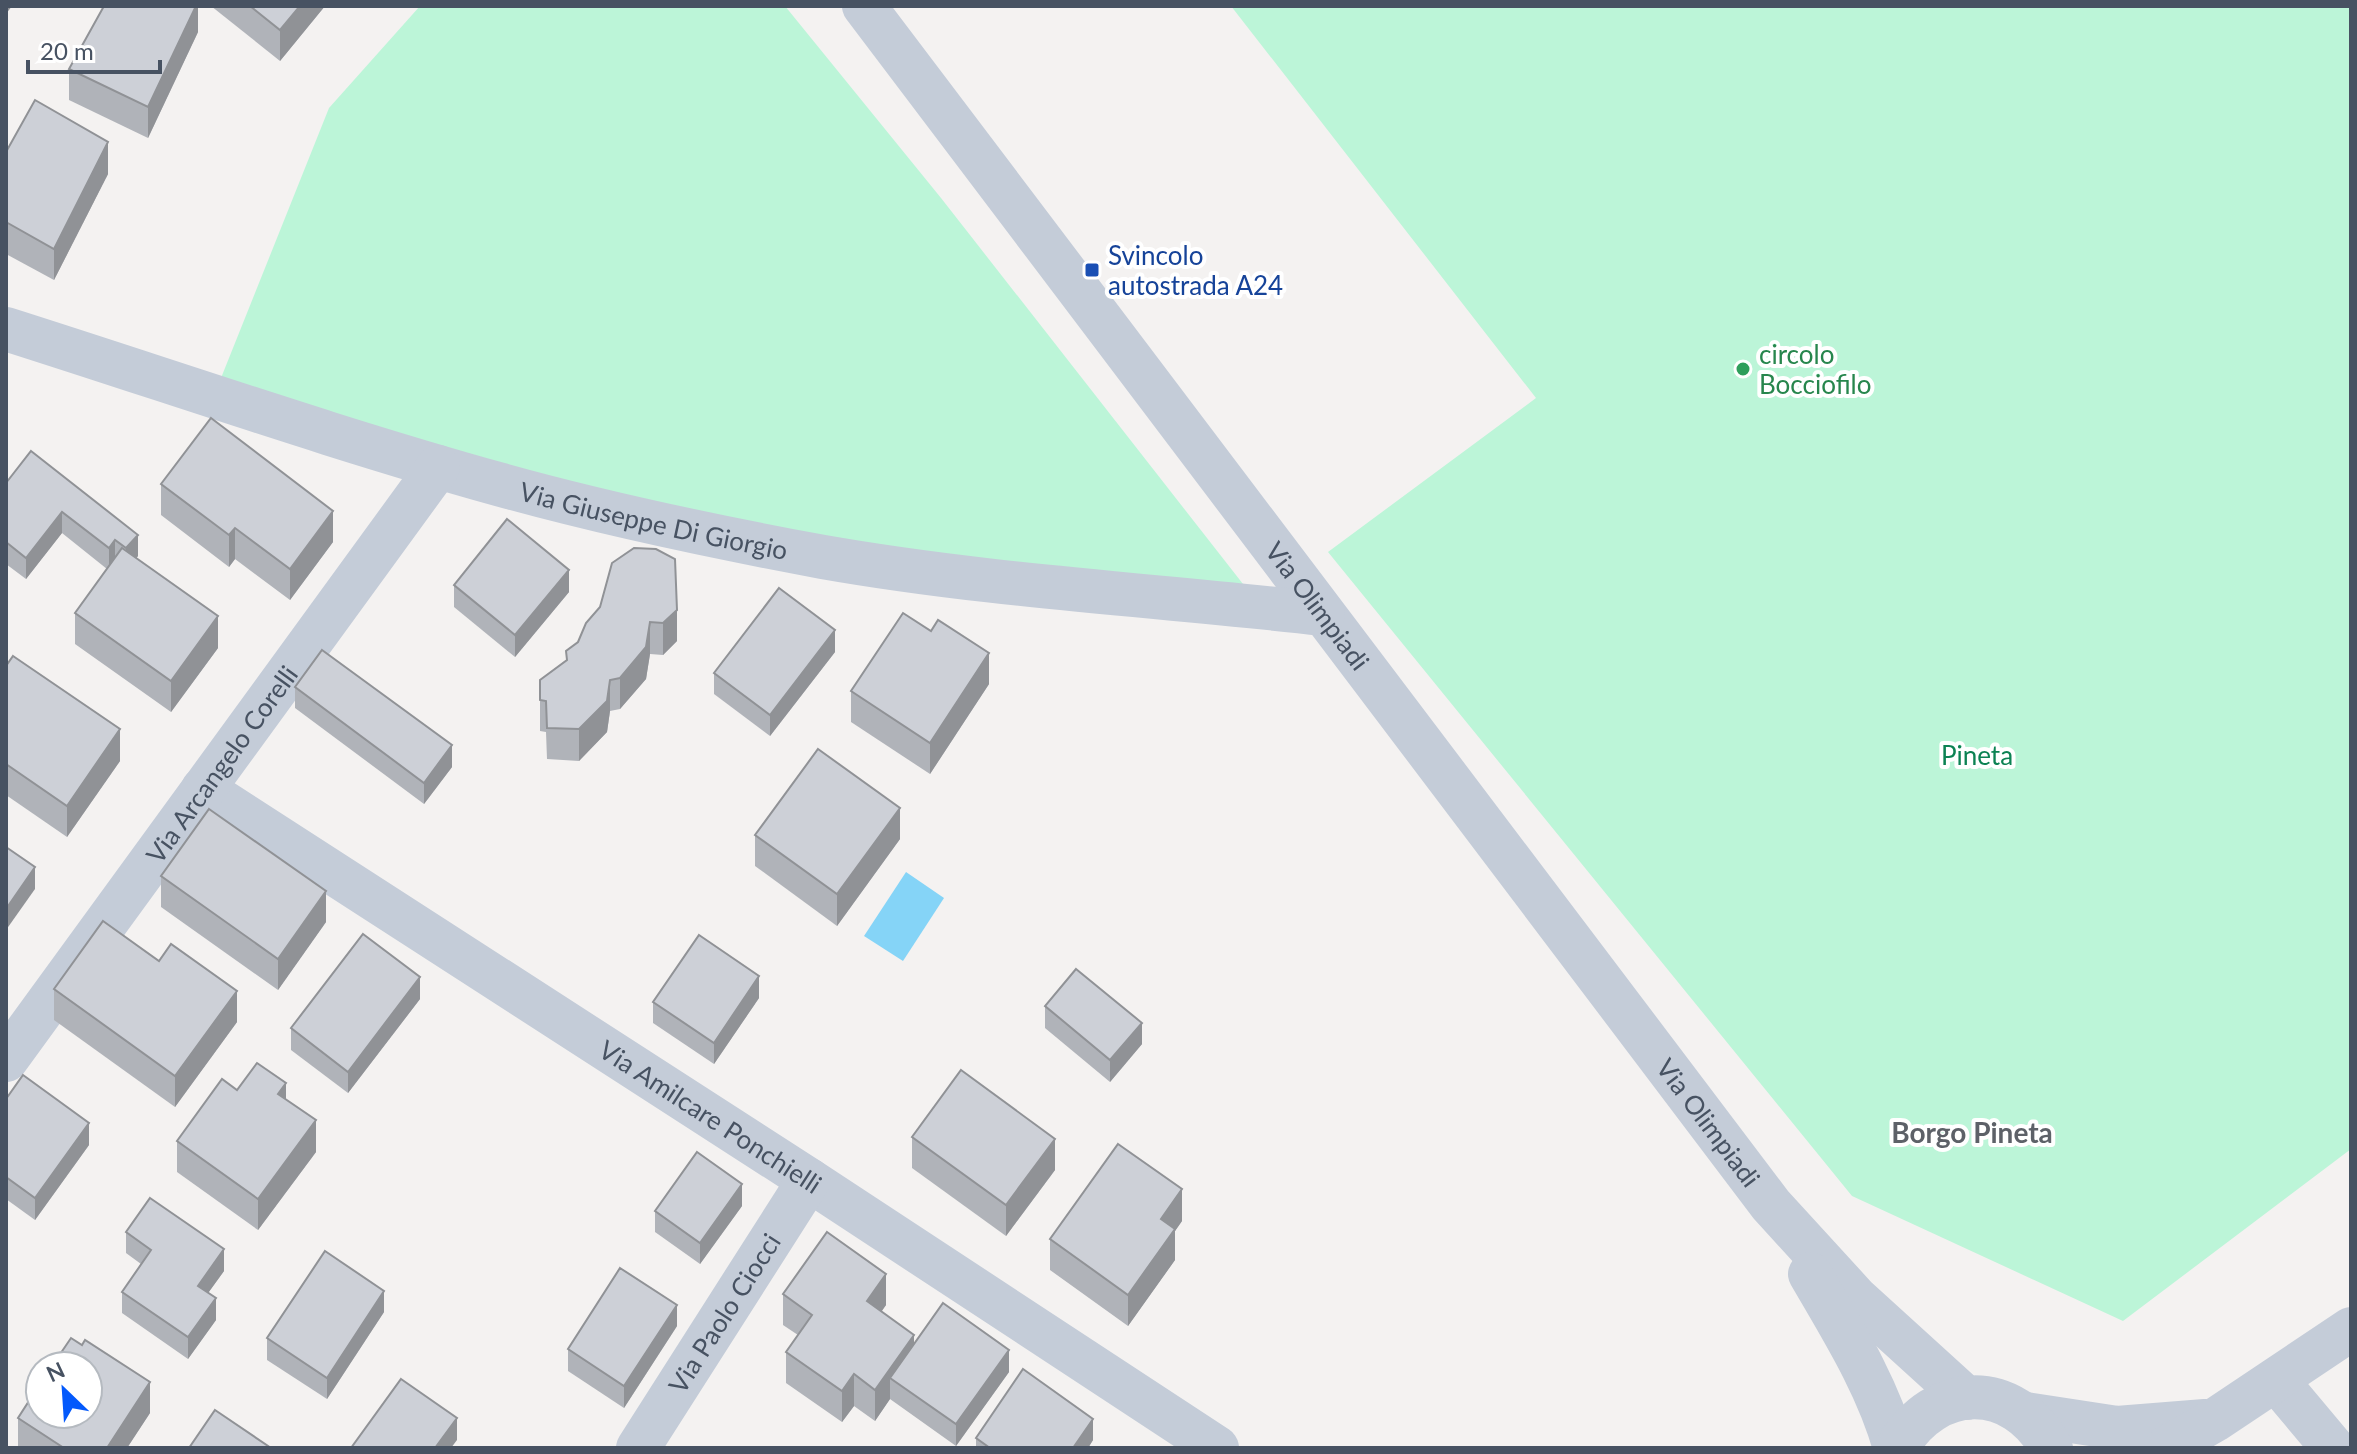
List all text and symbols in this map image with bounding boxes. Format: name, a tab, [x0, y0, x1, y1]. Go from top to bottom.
scale bar	[28, 24, 160, 74]
text: 20 m	[40, 36, 94, 65]
place label: Svincolo autostrada A24	[1108, 239, 1283, 301]
marker: Svincolo autostrada A24	[1083, 261, 1101, 279]
place label: circolo Bocciofilo	[1759, 338, 1871, 400]
marker: circolo Bocciofilo	[1734, 360, 1752, 378]
street label: Via Giuseppe Di Giorgio	[516, 475, 790, 566]
street label: Via Olimpiadi	[1259, 535, 1376, 676]
street label: Via Arcangelo Corelli	[139, 659, 304, 869]
park label: Pineta	[1941, 739, 2013, 771]
street label: Via Amilcare Ponchielli	[593, 1033, 828, 1200]
street label: Via Olimpiadi	[1650, 1052, 1767, 1193]
district label: Borgo Pineta	[1891, 1115, 2053, 1149]
street label: Via Paolo Ciocci	[661, 1227, 787, 1399]
north arrow	[24, 1350, 104, 1430]
text: N	[42, 1356, 69, 1387]

